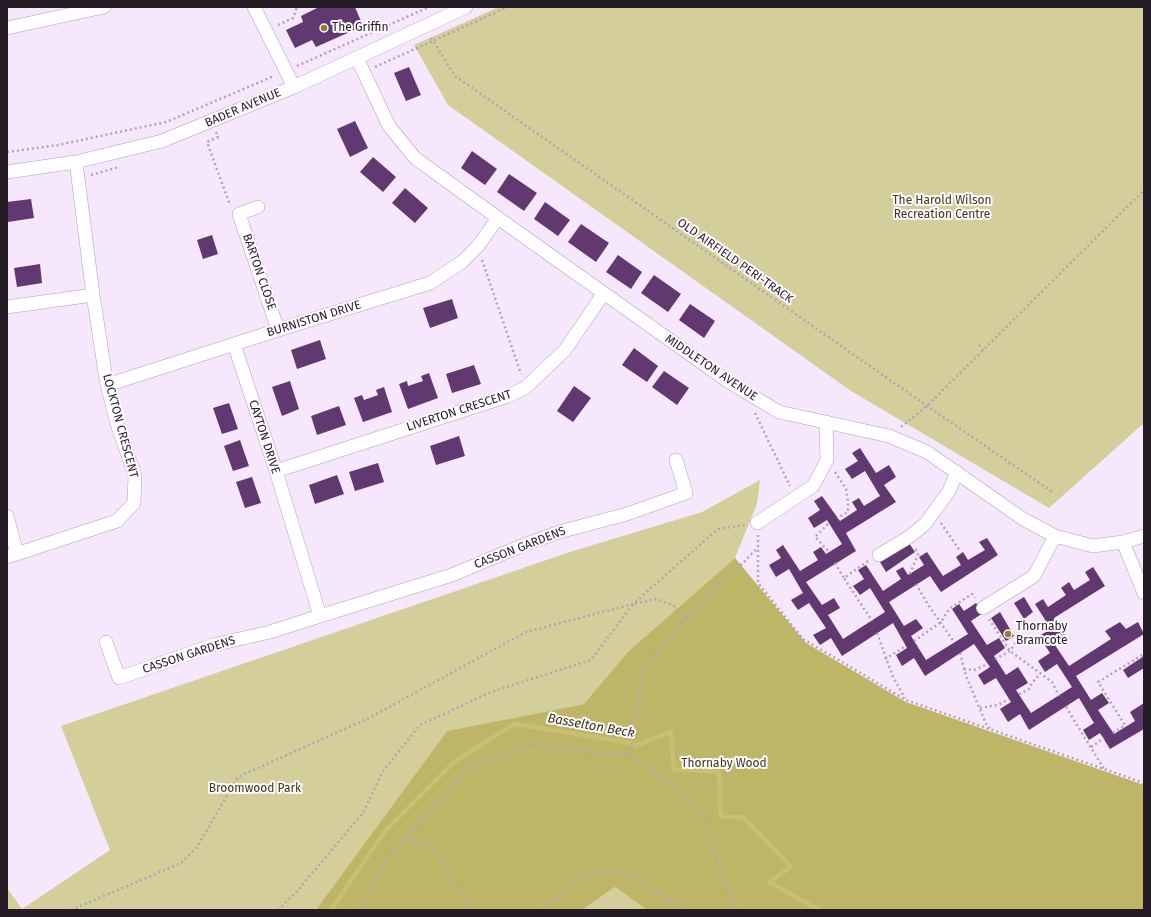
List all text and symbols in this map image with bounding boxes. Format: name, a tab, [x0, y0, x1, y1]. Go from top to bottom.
place label: The Griffin	[332, 21, 388, 35]
marker: The Griffin	[319, 23, 329, 33]
street label: BADER AVENUE	[203, 86, 283, 130]
park label: The Harold Wilson Recreation Centre	[892, 194, 992, 222]
street label: OLD AIRFIELD PERI-TRACK	[674, 216, 796, 306]
street label: BARTON CLOSE	[239, 232, 279, 312]
street label: BURNISTON DRIVE	[265, 298, 363, 340]
street label: MIDDLETON AVENUE	[662, 332, 760, 404]
street label: LOCKTON CRESCENT	[99, 372, 141, 480]
street label: LIVERTON CRESCENT	[405, 387, 513, 435]
street label: CAYTON DRIVE	[245, 398, 283, 476]
street label: CASSON GARDENS	[472, 524, 568, 572]
place label: Thornaby Bramcote	[1016, 620, 1068, 648]
marker: Thornaby Bramcote	[1003, 629, 1013, 639]
street label: CASSON GARDENS	[141, 633, 237, 677]
water label: Basselton Beck	[546, 711, 636, 741]
park label: Thornaby Wood	[681, 757, 767, 771]
park label: Broomwood Park	[209, 782, 301, 796]

